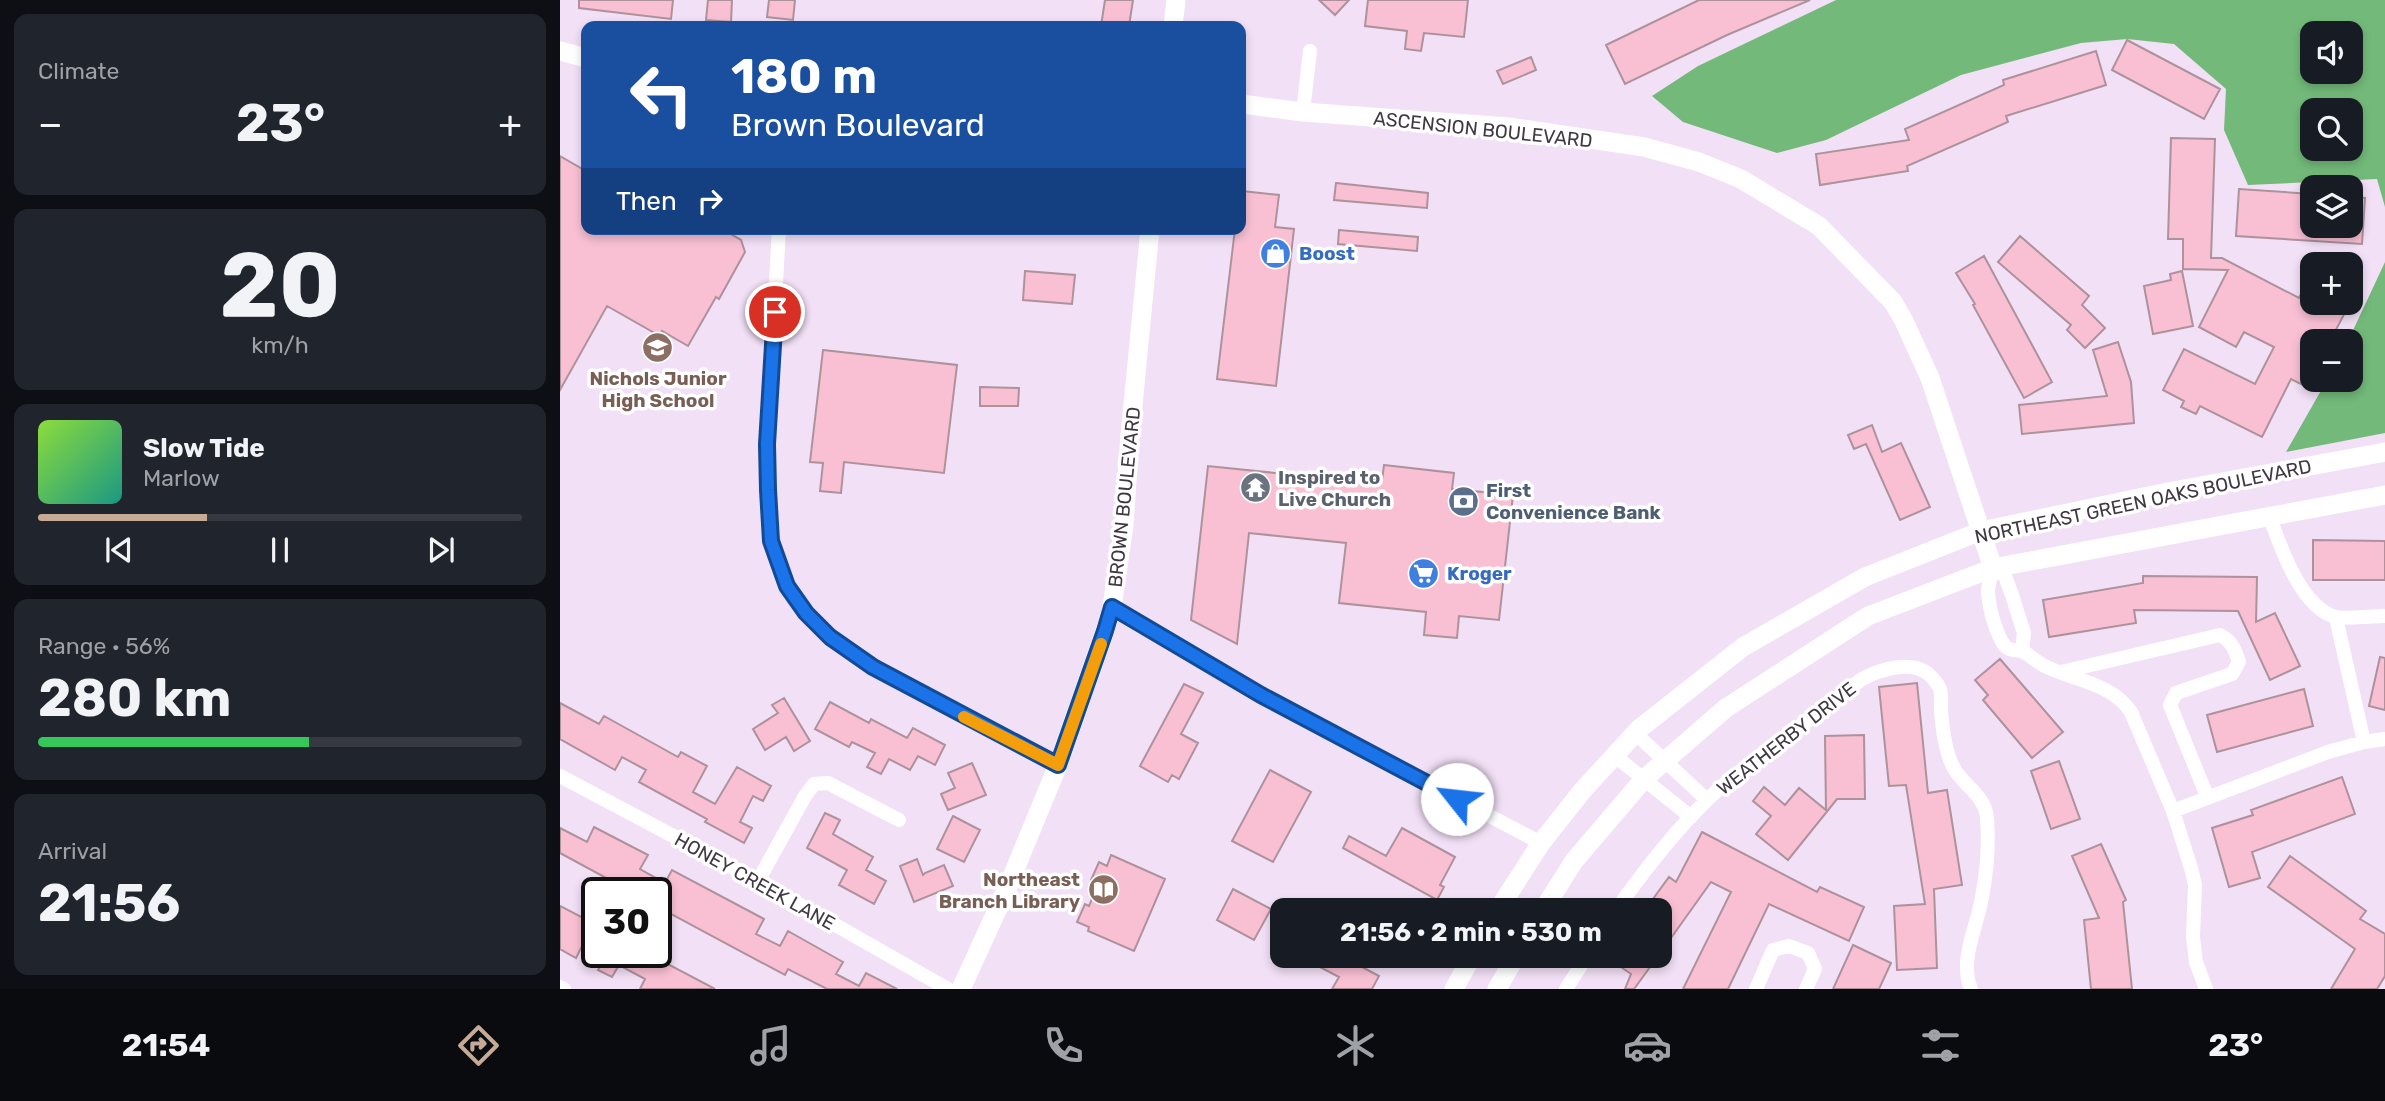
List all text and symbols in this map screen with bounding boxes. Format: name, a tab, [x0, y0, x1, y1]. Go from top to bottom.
map controls	[2300, 21, 2363, 392]
button: sound	[2300, 21, 2363, 84]
text: 180 m	[731, 47, 877, 105]
icon: left	[616, 49, 707, 140]
text: Climate	[38, 57, 119, 85]
text: 23°	[236, 92, 325, 154]
button: search	[2300, 98, 2363, 161]
text: −	[38, 101, 63, 147]
text: +	[498, 101, 522, 147]
text: Brown Boulevard	[731, 106, 985, 144]
street label: ASCENSION BOULEVARD	[1372, 107, 1594, 152]
button: layers	[2300, 175, 2363, 238]
icon: right	[691, 182, 729, 220]
text: Then	[616, 186, 677, 217]
text: 20	[219, 231, 341, 339]
shop icon: Boost	[1259, 236, 1293, 270]
place label: Boost	[1299, 242, 1355, 265]
button: +	[2300, 252, 2363, 315]
pin	[745, 282, 805, 342]
icon: arrive	[756, 293, 794, 331]
button: −	[2300, 329, 2363, 392]
school or university icon: Nichols Junior High School	[641, 330, 675, 364]
text: km/h	[251, 331, 309, 359]
place label: Nichols Junior High School	[589, 367, 727, 412]
street label: BROWN BOULEVARD	[1104, 406, 1145, 589]
text: Slow Tide	[143, 433, 265, 464]
street label: NORTHEAST GREEN OAKS BOULEVARD	[1973, 455, 2314, 548]
text: Marlow	[143, 464, 220, 492]
place label: Inspired to Live Church	[1278, 466, 1391, 511]
temple icon: Inspired to Live Church	[1238, 471, 1272, 505]
place label: First Convenience Bank	[1486, 479, 1661, 524]
bank icon: First Convenience Bank	[1446, 484, 1480, 518]
icon: previous	[100, 531, 138, 569]
icon: pause	[261, 531, 299, 569]
icon: next	[422, 531, 460, 569]
supermarket icon: Kroger	[1407, 556, 1441, 590]
place label: Kroger	[1447, 562, 1512, 585]
text: Range · 56%	[38, 632, 170, 660]
text: 280 km	[38, 667, 232, 729]
street label: WEATHERBY DRIVE	[1712, 677, 1860, 800]
position arrow	[1420, 762, 1494, 836]
street label: HONEY CREEK LANE	[671, 828, 839, 935]
text: Arrival	[38, 837, 107, 865]
place label: Northeast Branch Library	[939, 868, 1081, 913]
text: 21:56	[38, 872, 180, 934]
library icon: Northeast Branch Library	[1086, 873, 1120, 907]
speed limit sign: 30	[581, 877, 672, 968]
text: 21:56 · 2 min · 530 m	[1340, 917, 1602, 948]
icon: directions	[454, 1021, 503, 1070]
icon: music	[746, 1021, 795, 1070]
icon: phone	[1039, 1021, 1088, 1070]
icon: climate	[1331, 1021, 1380, 1070]
icon: car	[1623, 1021, 1672, 1070]
icon: filters	[1916, 1021, 1965, 1070]
text: 21:54	[122, 1026, 210, 1064]
text: 23°	[2208, 1026, 2263, 1064]

